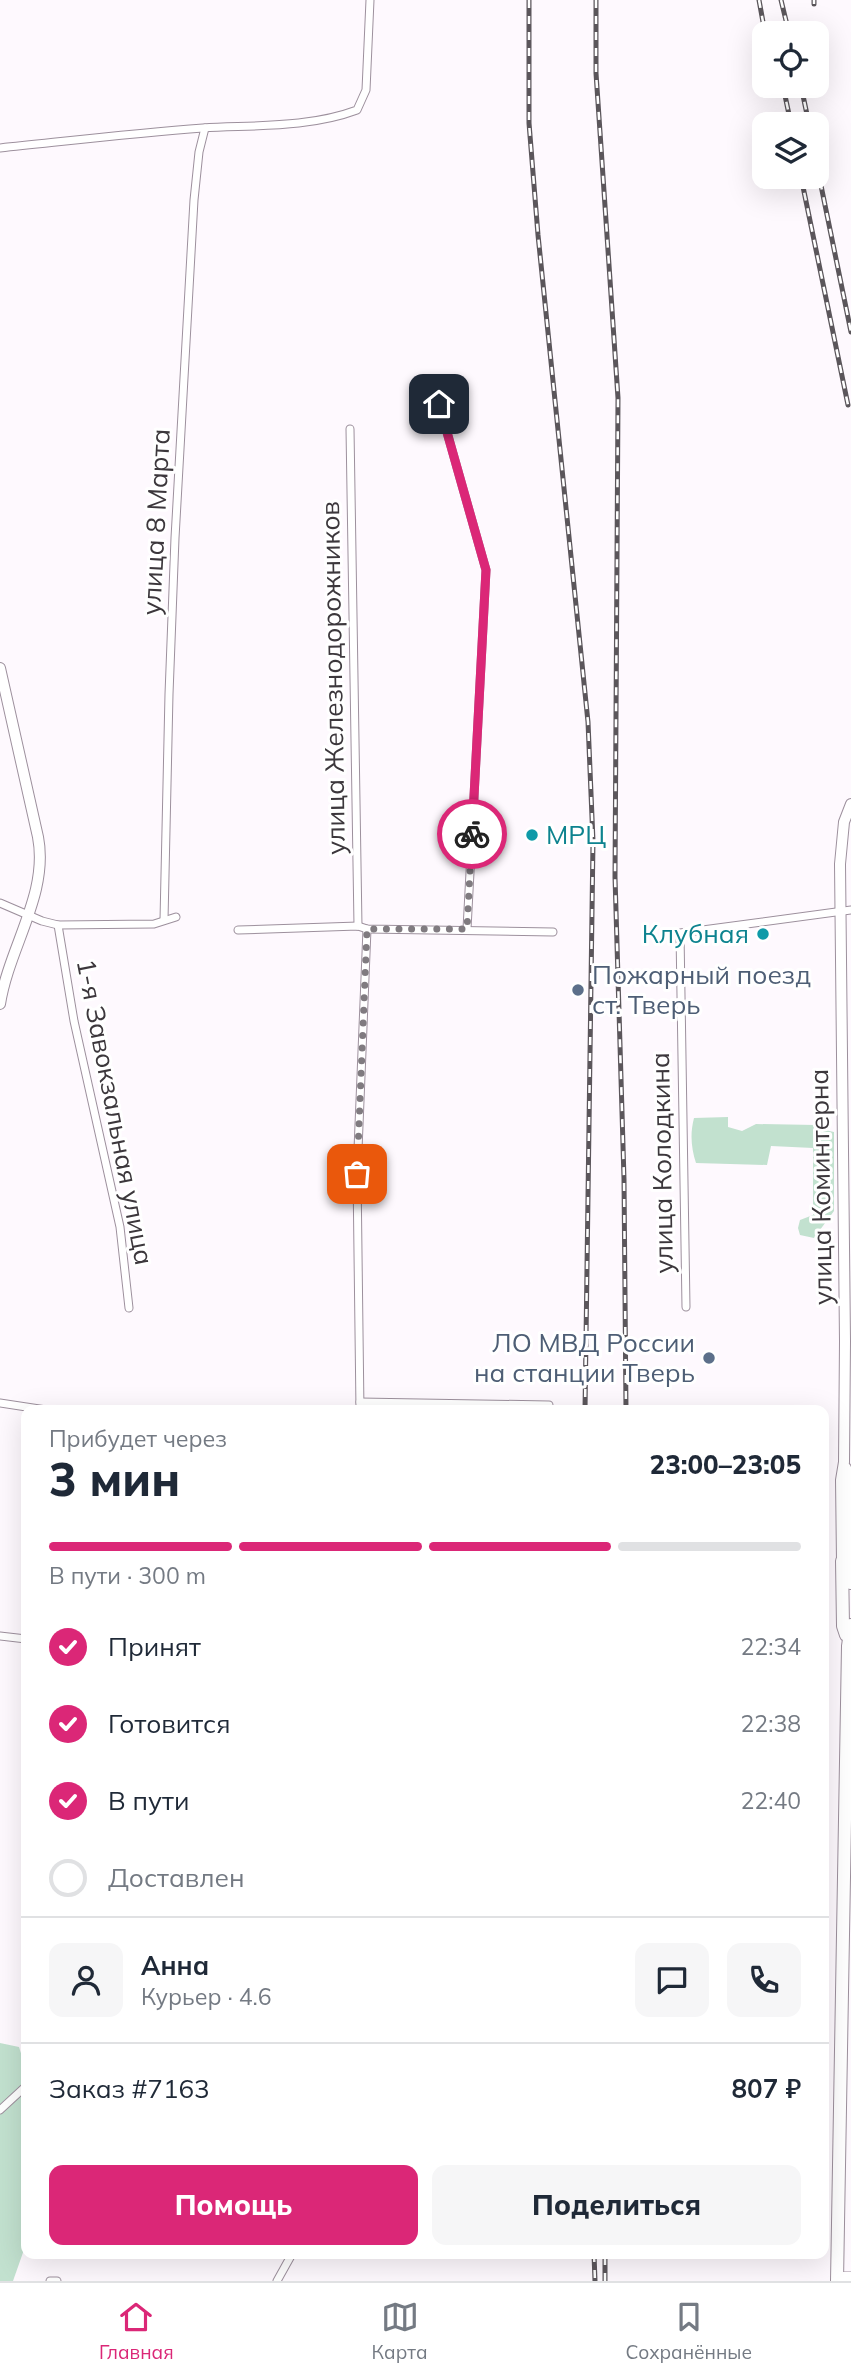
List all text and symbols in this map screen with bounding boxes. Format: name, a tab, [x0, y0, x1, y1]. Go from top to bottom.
map controls	[752, 21, 829, 189]
button: locate	[752, 21, 829, 98]
button: layers	[752, 112, 829, 189]
pin	[409, 374, 469, 434]
icon: home	[420, 385, 458, 423]
street label: улица 8 Марта	[134, 428, 177, 616]
street label: улица Железнодорожников	[313, 501, 352, 855]
courier	[437, 799, 507, 869]
icon: bike	[453, 815, 491, 853]
place label: МРЦ	[546, 818, 606, 851]
marker: МРЦ	[524, 827, 540, 843]
place label: Клубная	[642, 917, 749, 950]
marker: Клубная	[755, 926, 771, 942]
street label: 1-я Завокзальная улица	[70, 956, 161, 1268]
place label: Пожарный поезд ст. Тверь	[592, 958, 811, 1021]
marker: Пожарный поезд ст. Тверь	[570, 982, 586, 998]
street label: улица Колодкина	[643, 1052, 680, 1274]
street label: улица Коминтерна	[802, 1068, 839, 1306]
pin	[327, 1144, 387, 1204]
icon: bag	[338, 1155, 376, 1193]
place label: ЛО МВД России на станции Тверь	[474, 1326, 695, 1389]
marker: ЛО МВД России на станции Тверь	[701, 1350, 717, 1366]
text: Прибудет через	[49, 1424, 227, 1453]
text: 23:00–23:05	[650, 1448, 801, 1481]
text: 3 мин	[49, 1450, 180, 1508]
text: В пути · 300 m	[49, 1561, 206, 1590]
icon: check	[49, 1628, 87, 1666]
text: Принят	[108, 1630, 201, 1663]
text: 22:34	[741, 1632, 801, 1661]
icon: check	[49, 1705, 87, 1743]
text: Готовится	[108, 1707, 231, 1740]
text: 22:38	[741, 1709, 801, 1738]
icon: check	[49, 1782, 87, 1820]
text: В пути	[108, 1784, 189, 1817]
text: 22:40	[741, 1786, 801, 1815]
text: Доставлен	[108, 1861, 245, 1894]
button: person	[49, 1943, 123, 2017]
button: chat	[635, 1943, 709, 2017]
button: phone	[727, 1943, 801, 2017]
text: Анна	[141, 1949, 209, 1982]
text: Курьер · 4.6	[141, 1982, 272, 2011]
text: Заказ #7163	[49, 2072, 210, 2105]
text: 807 ₽	[731, 2072, 801, 2105]
button: Помощь	[49, 2165, 418, 2245]
button: Поделиться	[432, 2165, 801, 2245]
tab: Главная	[99, 2298, 174, 2364]
tab: Карта	[372, 2298, 428, 2364]
tab: Сохранённые	[626, 2298, 752, 2364]

